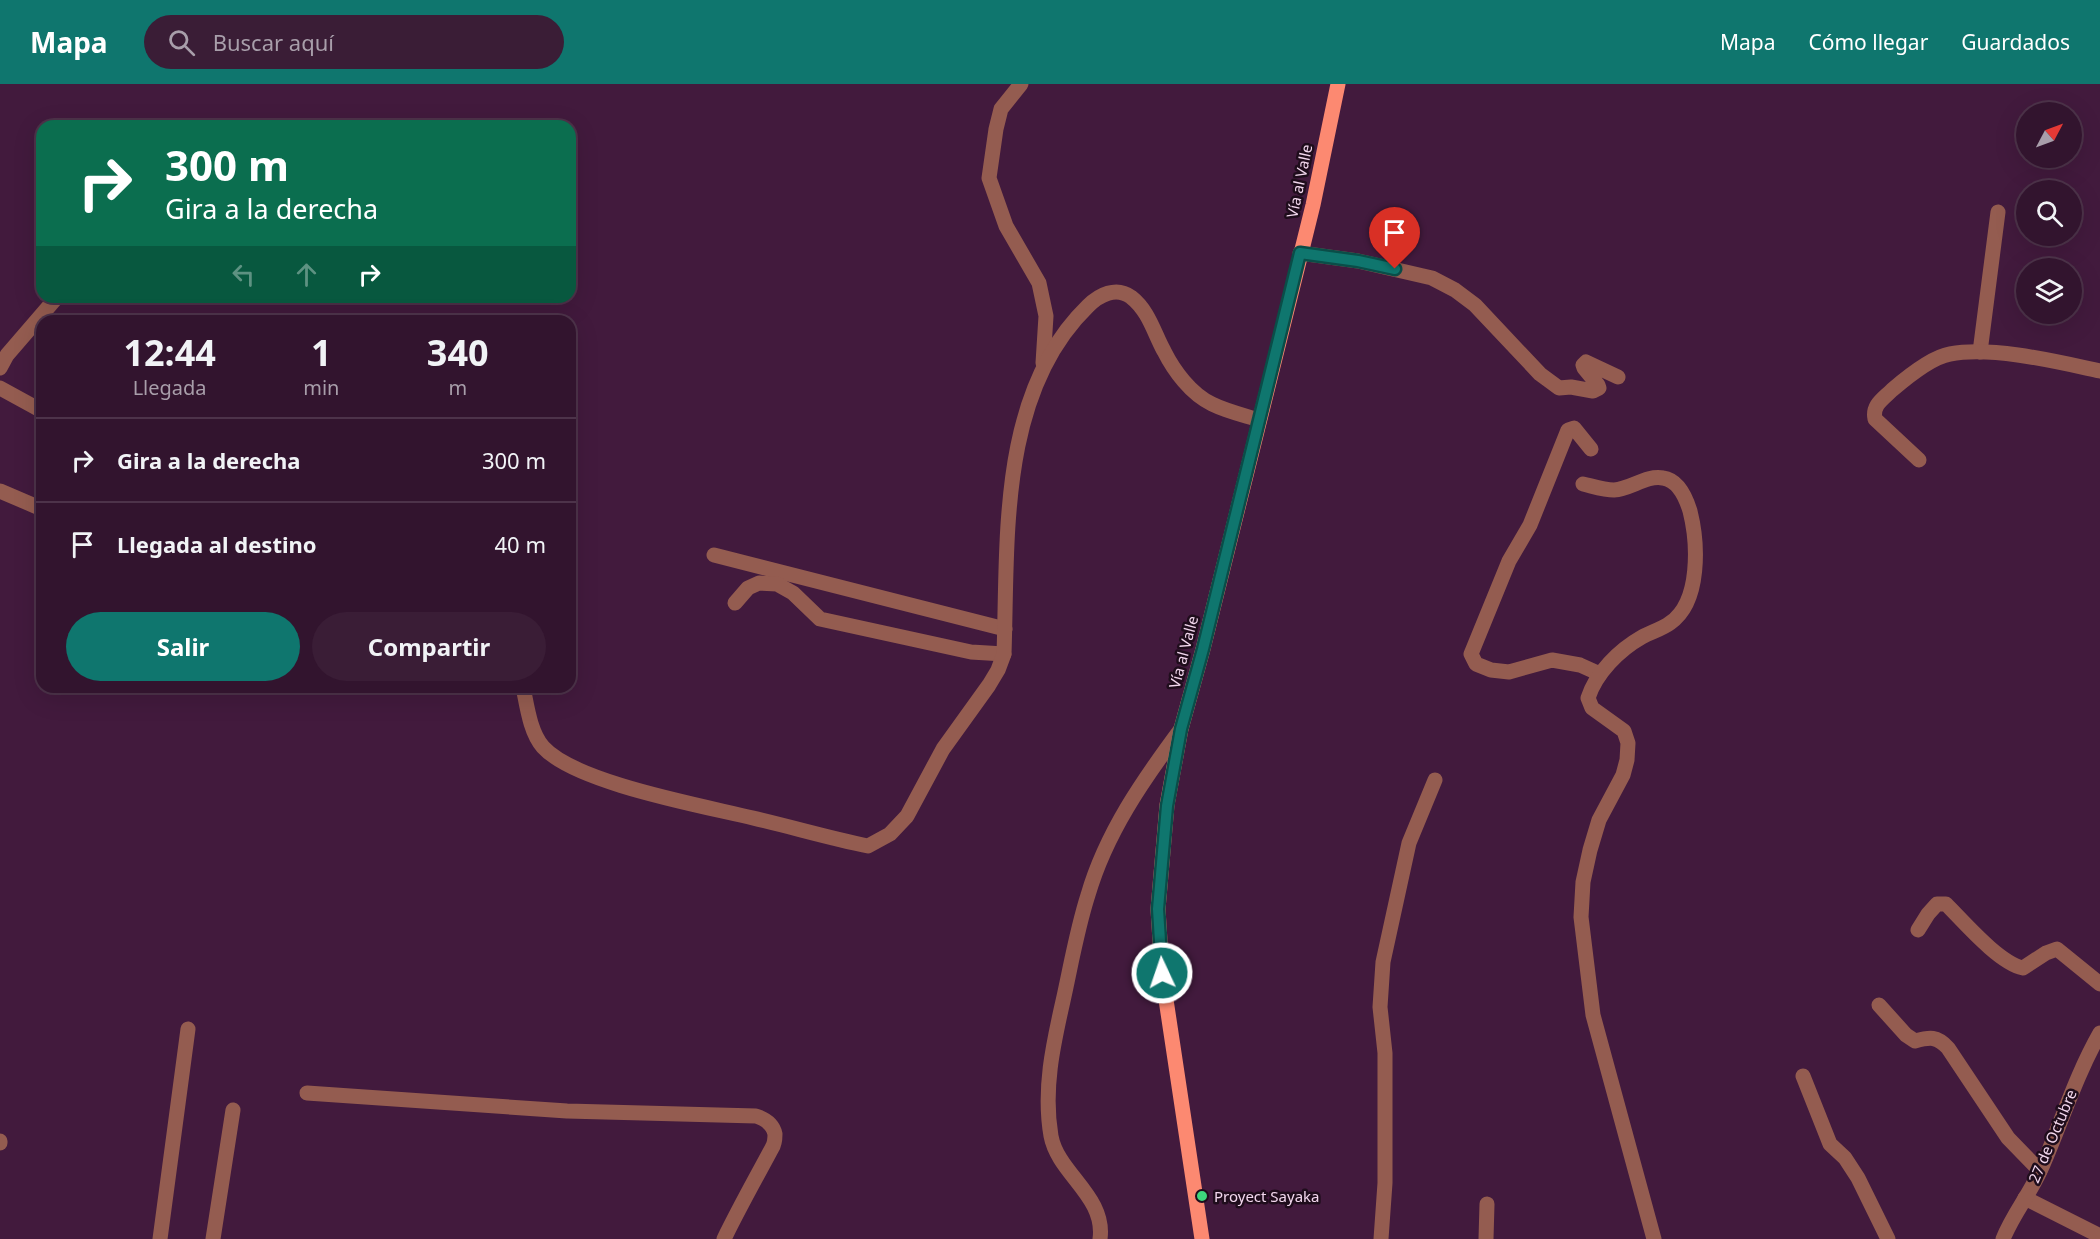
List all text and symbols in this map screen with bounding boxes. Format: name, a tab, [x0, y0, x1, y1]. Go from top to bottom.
search box	[144, 15, 564, 69]
text: Mapa	[30, 23, 108, 61]
icon: search	[165, 26, 198, 59]
text: Buscar aquí	[213, 27, 334, 57]
text: Mapa	[1720, 28, 1775, 56]
text: Cómo llegar	[1808, 28, 1928, 56]
text: Guardados	[1961, 28, 2070, 56]
north arrow	[2016, 102, 2082, 168]
map controls	[2016, 102, 2082, 324]
text: 300 m	[165, 136, 289, 193]
street label: Vía al Valle	[1281, 142, 1317, 220]
icon: right	[66, 144, 144, 222]
button: search	[2016, 180, 2082, 246]
text: Gira a la derecha	[165, 190, 378, 227]
pin	[1369, 207, 1420, 269]
icon: arrive	[1378, 216, 1411, 249]
icon: left	[227, 258, 260, 291]
icon: ahead	[290, 258, 323, 291]
icon: right	[353, 258, 386, 291]
button: layers	[2016, 258, 2082, 324]
text: 12:44	[123, 328, 216, 377]
text: 1	[311, 328, 332, 377]
text: 340	[427, 328, 489, 377]
text: Llegada	[133, 374, 207, 401]
text: min	[303, 374, 339, 401]
text: m	[448, 374, 467, 401]
icon: right	[66, 444, 99, 477]
text: Gira a la derecha	[117, 445, 301, 475]
text: 300 m	[482, 445, 546, 475]
icon: arrive	[66, 528, 99, 561]
text: Llegada al destino	[117, 529, 317, 559]
text: 40 m	[495, 529, 546, 559]
button: Salir	[66, 612, 300, 681]
button: Compartir	[312, 612, 546, 681]
street label: Vía al Valle	[1164, 613, 1202, 691]
position arrow	[1130, 941, 1194, 1005]
street label: 27 de Octubre	[2023, 1086, 2081, 1186]
place label: Proyect Sayaka	[1214, 1186, 1320, 1206]
marker: Proyect Sayaka	[1195, 1189, 1209, 1203]

